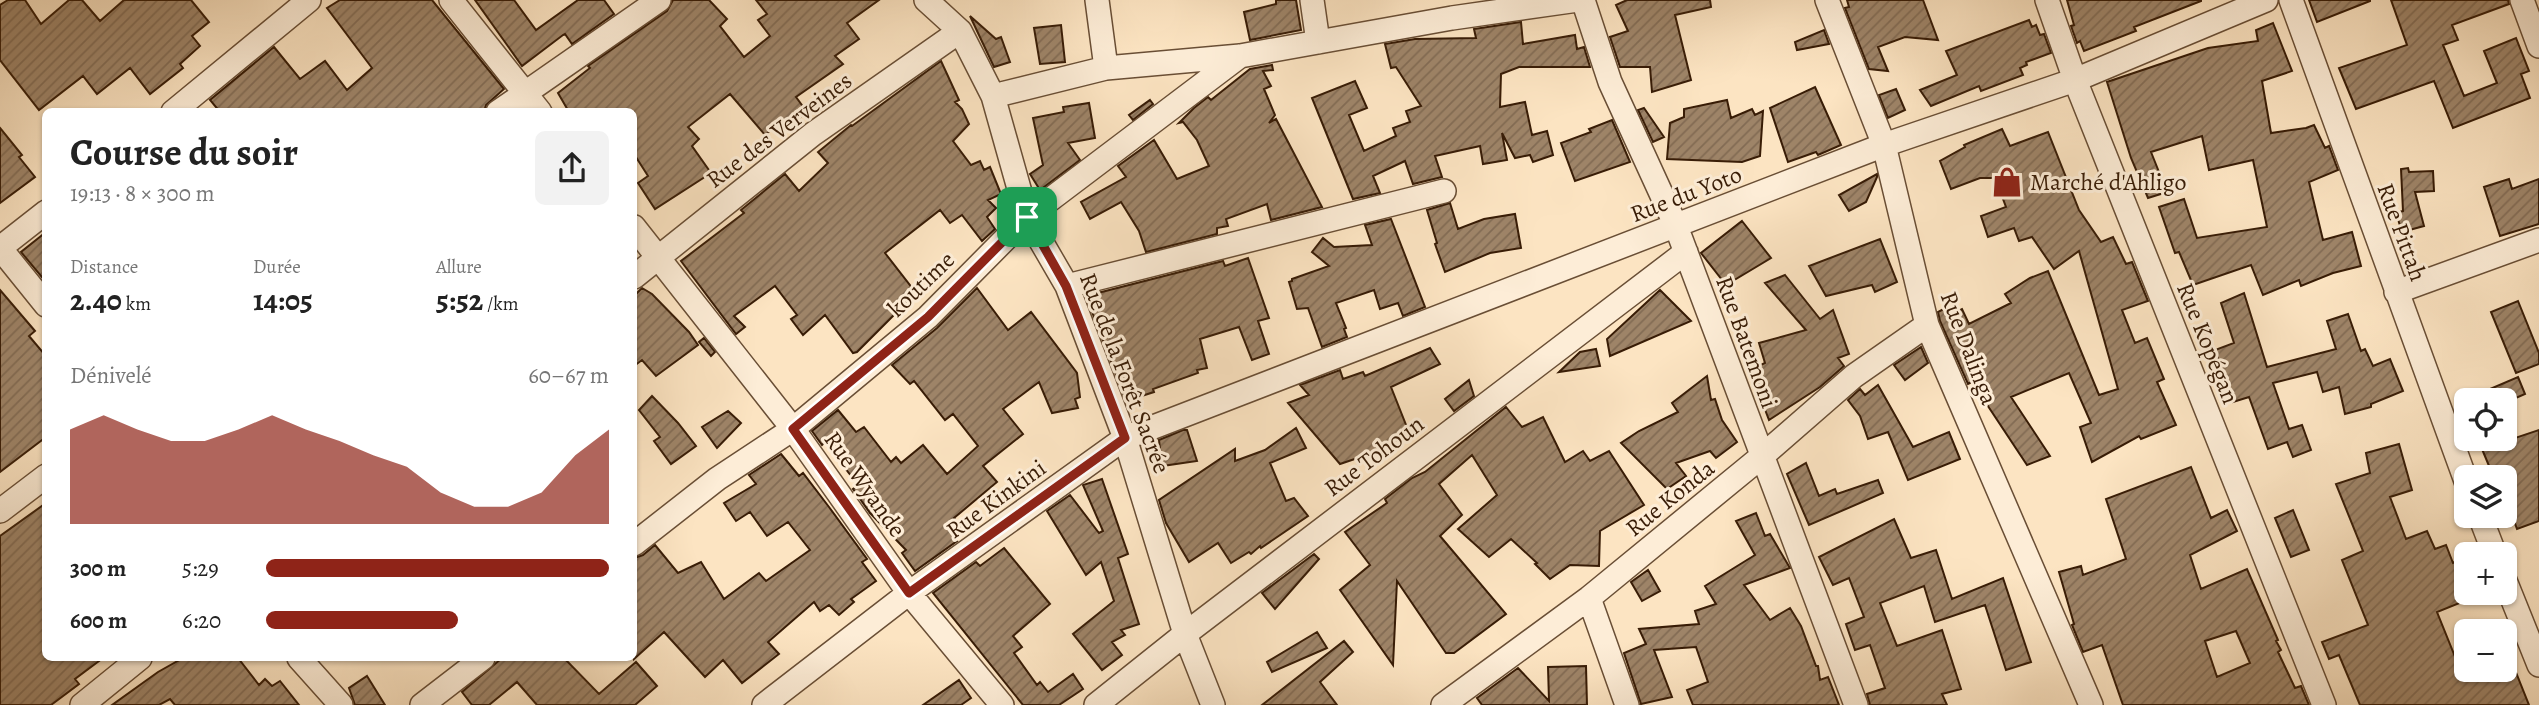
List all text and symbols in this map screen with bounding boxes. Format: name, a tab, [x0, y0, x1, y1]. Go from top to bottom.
street label: Rue des Verveines	[699, 65, 859, 195]
text: Course du soir	[70, 126, 298, 178]
button: share	[535, 131, 609, 205]
street label: Rue du Yoto	[1626, 158, 1746, 230]
shop icon: Marché d'Ahligo	[1990, 165, 2024, 199]
place label: Marché d'Ahligo	[2030, 166, 2186, 198]
text: 19:13 · 8 × 300 m	[70, 178, 215, 209]
street label: Rue Pittah	[2370, 179, 2435, 286]
pin	[997, 187, 1057, 247]
icon: arrive	[1008, 198, 1046, 236]
street label: koutime	[880, 244, 962, 324]
text: Distance	[70, 254, 138, 280]
text: Durée	[253, 254, 301, 280]
text: Allure	[436, 254, 482, 280]
street label: Rue de la Forêt Sacrée	[1072, 268, 1178, 478]
street label: Rue Batemoni	[1708, 271, 1786, 413]
street label: Rue Kopégan	[2169, 278, 2247, 408]
text: 2.40	[70, 280, 122, 320]
text: 14:05	[253, 280, 313, 320]
text: 5:52	[436, 280, 483, 320]
street label: Rue Dalinga	[1933, 287, 2006, 410]
text: km	[122, 291, 151, 317]
text: /km	[483, 291, 519, 317]
text: Dénivelé	[70, 360, 152, 391]
text: 60–67 m	[528, 360, 609, 391]
map controls	[2454, 388, 2517, 682]
button: locate	[2454, 388, 2517, 451]
street label: Rue Tohoun	[1318, 408, 1430, 504]
street label: Rue Wyande	[817, 425, 913, 543]
street label: Rue Kinkini	[940, 452, 1052, 546]
street label: Rue Konda	[1619, 452, 1722, 544]
button: layers	[2454, 465, 2517, 528]
button: +	[2454, 542, 2517, 605]
text: 300 m	[70, 553, 126, 584]
text: 5:29	[182, 553, 219, 584]
text: 600 m	[70, 605, 127, 636]
text: 6:20	[182, 605, 221, 636]
button: −	[2454, 619, 2517, 682]

